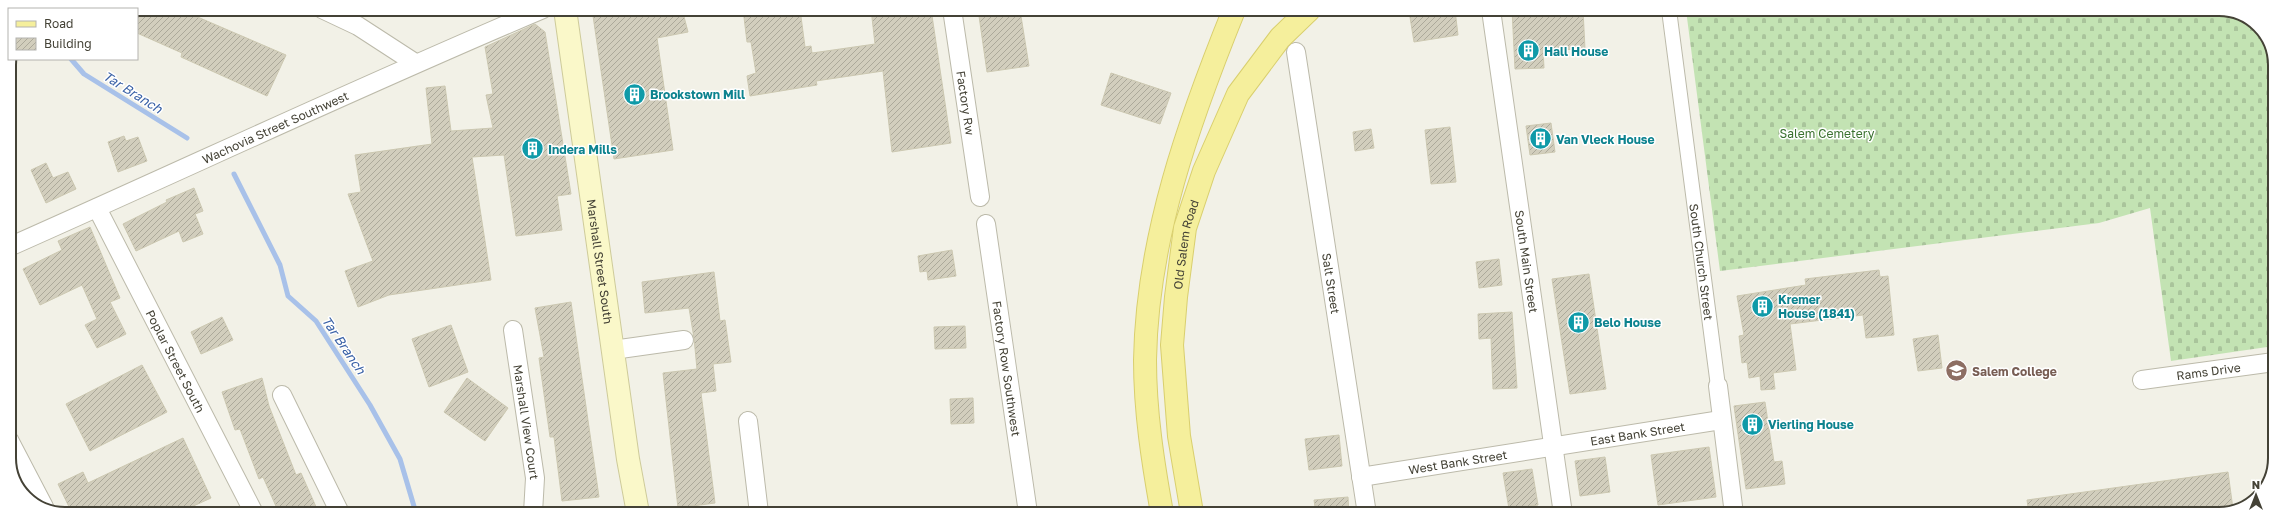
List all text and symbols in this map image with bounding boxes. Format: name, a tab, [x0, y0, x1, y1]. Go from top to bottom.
legend	[8, 8, 138, 60]
text: Road	[44, 16, 73, 31]
text: Building	[44, 36, 92, 51]
building icon: Hall House	[1516, 38, 1542, 64]
place label: Hall House	[1544, 44, 1608, 59]
water label: Tar Branch	[101, 68, 166, 117]
street label: Factory Rw	[954, 70, 978, 136]
building icon: Brookstown Mill	[622, 81, 648, 107]
street label: Wachovia Street Southwest	[200, 87, 351, 167]
place label: Brookstown Mill	[650, 87, 745, 102]
building icon: Van Vleck House	[1528, 126, 1554, 152]
park label: Salem Cemetery	[1780, 126, 1875, 141]
place label: Van Vleck House	[1556, 132, 1655, 147]
building icon: Indera Mills	[520, 136, 546, 162]
place label: Indera Mills	[548, 142, 617, 157]
street label: Marshall Street South	[584, 198, 617, 325]
street label: Old Salem Road	[1170, 198, 1201, 290]
street label: South Church Street	[1687, 203, 1717, 321]
street label: South Main Street	[1512, 209, 1542, 314]
street label: Salt Street	[1319, 252, 1344, 315]
place label: Kremer House (1841)	[1778, 292, 1855, 321]
building icon: Kremer House (1841)	[1749, 293, 1775, 319]
street label: Factory Row Southwest	[990, 300, 1024, 438]
street label: Poplar Street South	[143, 307, 208, 415]
building icon: Belo House	[1565, 309, 1591, 335]
water label: Tar Branch	[319, 313, 370, 378]
place label: Belo House	[1594, 315, 1661, 330]
school or university icon: Salem College	[1944, 358, 1970, 384]
street label: Rams Drive	[2175, 359, 2241, 383]
street label: Marshall View Court	[511, 363, 543, 481]
place label: Salem College	[1972, 364, 2057, 379]
building icon: Vierling House	[1739, 411, 1765, 437]
place label: Vierling House	[1768, 417, 1854, 432]
street label: East Bank Street	[1589, 418, 1686, 448]
street label: West Bank Street	[1407, 446, 1508, 477]
north arrow	[2236, 475, 2276, 515]
text: N	[2252, 478, 2260, 491]

